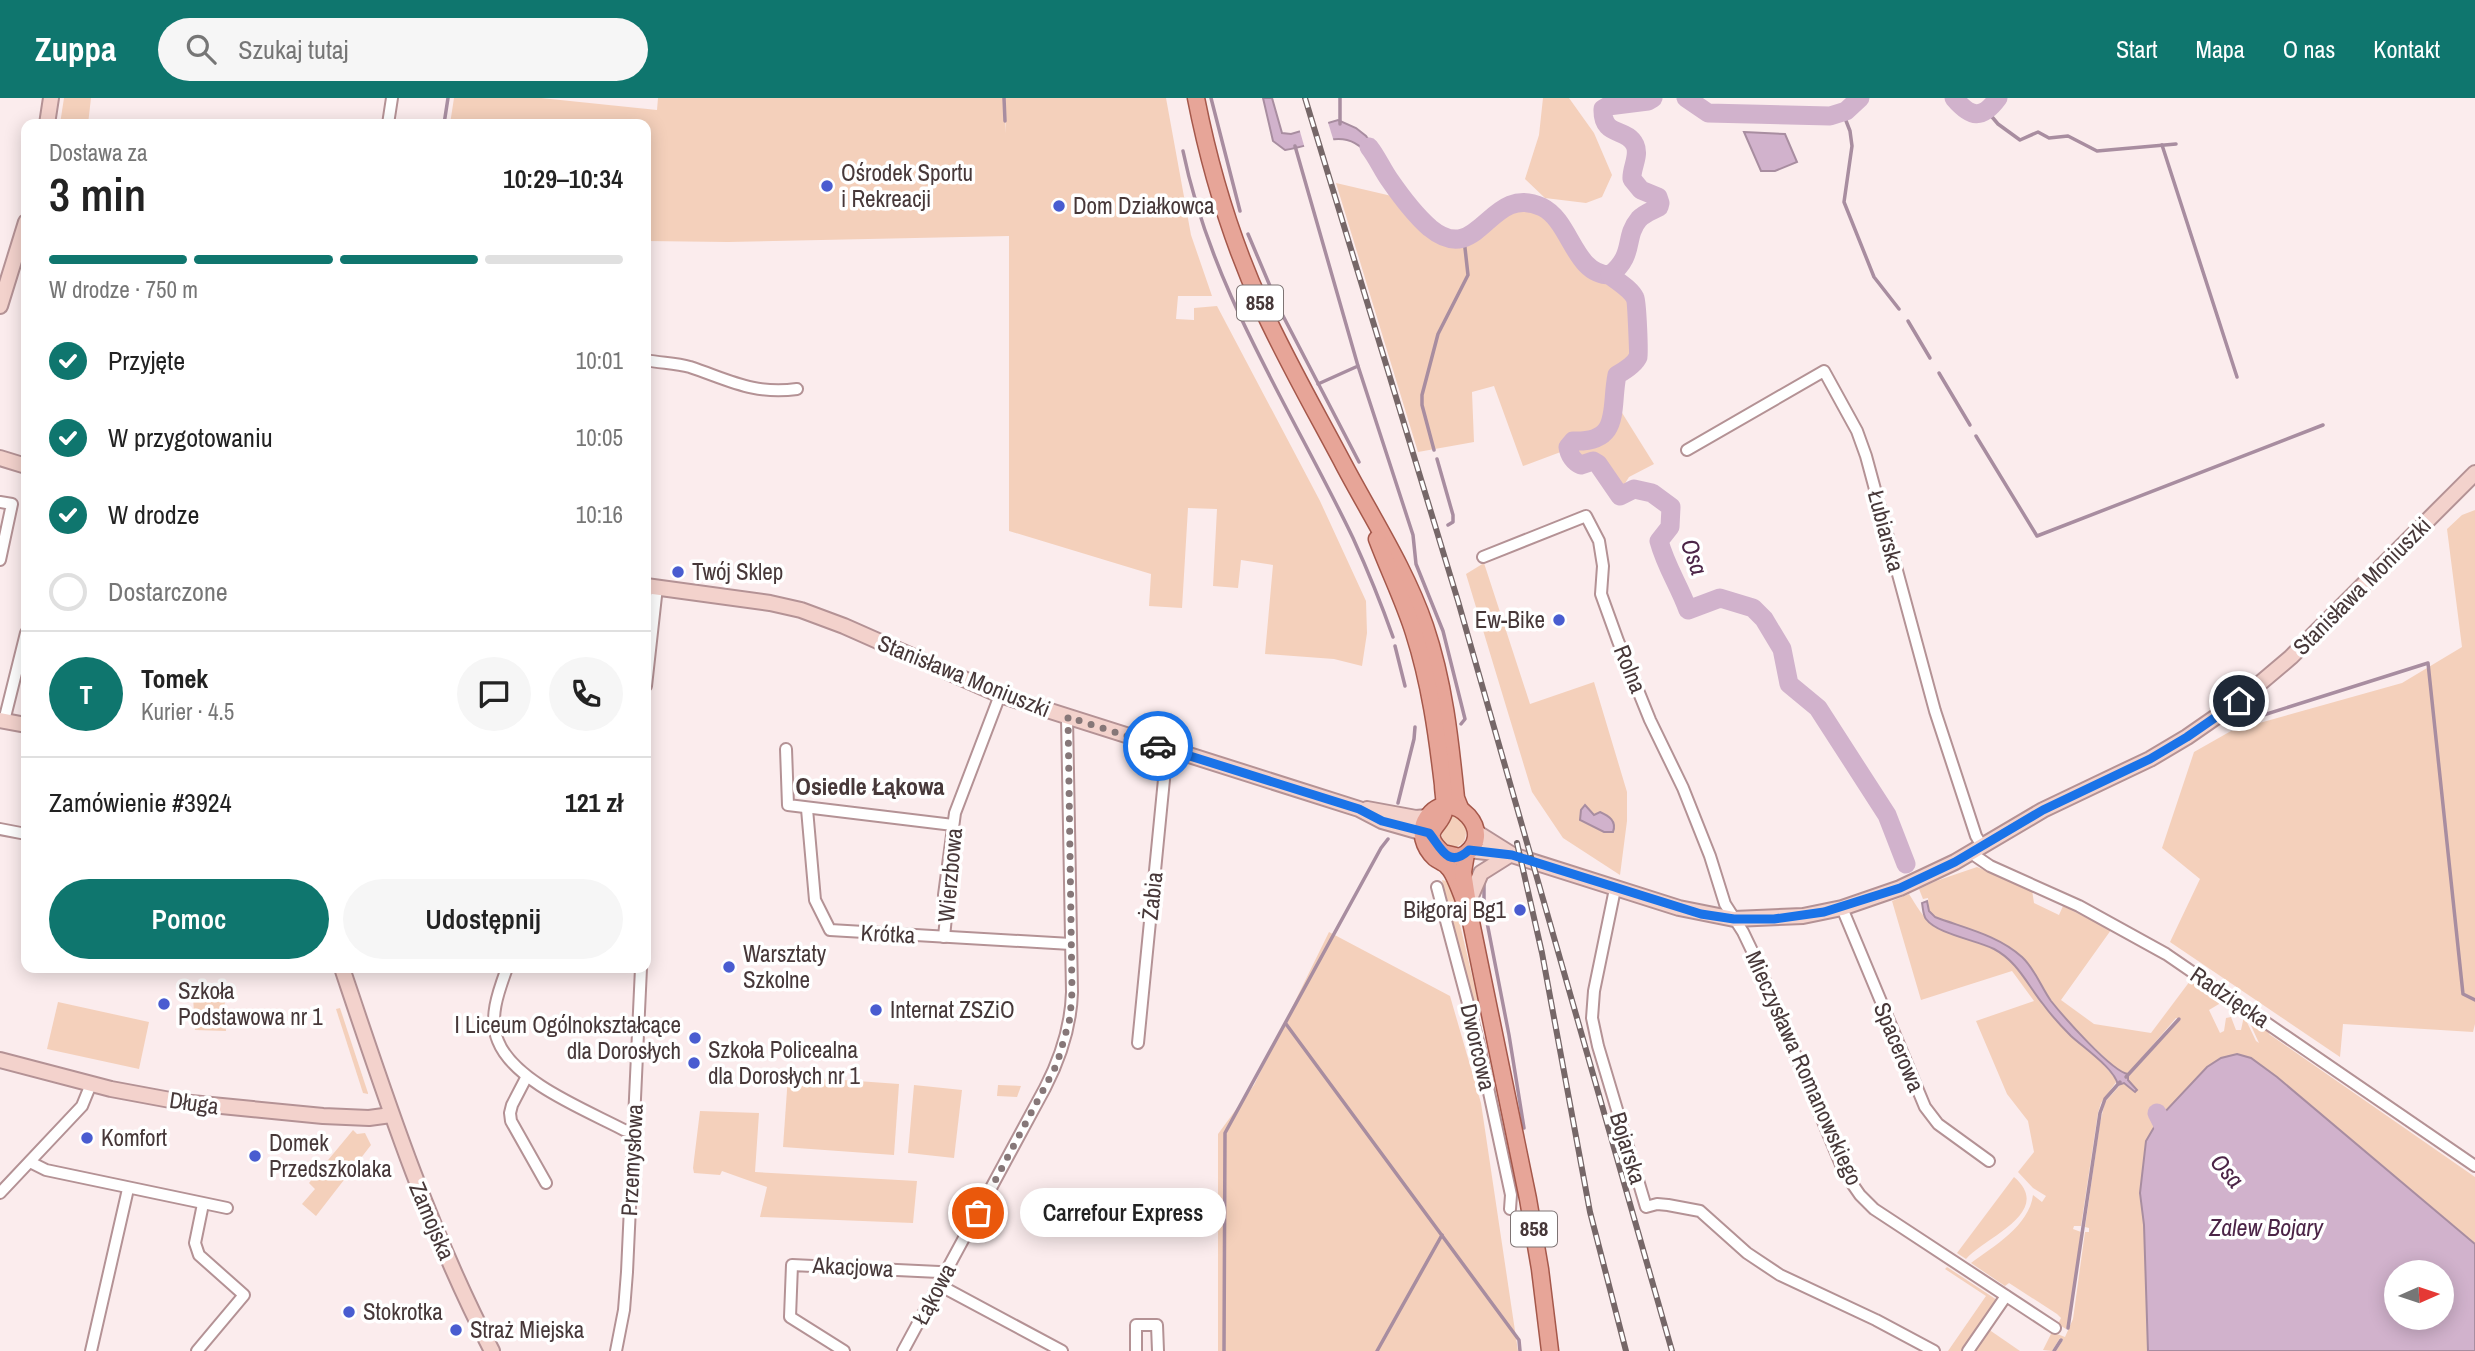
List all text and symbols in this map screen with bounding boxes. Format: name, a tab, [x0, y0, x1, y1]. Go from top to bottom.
search box	[158, 18, 648, 81]
text: Zuppa	[35, 27, 116, 71]
icon: search	[182, 30, 220, 68]
text: Szukaj tutaj	[238, 32, 348, 67]
text: Start	[2116, 33, 2158, 65]
text: Mapa	[2196, 33, 2245, 65]
text: O nas	[2283, 33, 2335, 65]
text: Kontakt	[2373, 33, 2440, 65]
text: Dostawa za	[49, 137, 148, 168]
place label: Ośrodek Sportu i Rekreacji	[841, 157, 973, 214]
text: 10:29–10:34	[503, 161, 623, 196]
text: 3 min	[49, 163, 146, 225]
marker: Ośrodek Sportu i Rekreacji	[819, 178, 835, 194]
place label: Dom Działkowca	[1073, 190, 1215, 221]
marker: Dom Działkowca	[1051, 198, 1067, 214]
text: W drodze · 750 m	[49, 274, 198, 305]
road number: 858	[1237, 286, 1283, 320]
icon: check	[49, 342, 87, 380]
text: Przyjęte	[108, 343, 185, 378]
text: 10:01	[576, 345, 623, 376]
icon: check	[49, 419, 87, 457]
text: W przygotowaniu	[108, 420, 273, 455]
text: 10:05	[576, 422, 623, 453]
street label: Łubiarska	[1861, 487, 1912, 575]
icon: check	[49, 496, 87, 534]
text: W drodze	[108, 497, 199, 532]
text: 10:16	[576, 499, 623, 530]
street label: Stanisława Moniuszki	[2286, 510, 2437, 661]
water label: Osa	[1674, 534, 1716, 579]
place label: Twój Sklep	[692, 556, 783, 587]
marker: Twój Sklep	[670, 564, 686, 580]
text: Dostarczone	[108, 574, 228, 609]
place label: Ew-Bike	[1475, 604, 1545, 635]
marker: Ew-Bike	[1551, 612, 1567, 628]
street label: Stanisława Moniuszki	[873, 627, 1055, 724]
street label: Rolna	[1607, 640, 1654, 698]
button: chat	[457, 657, 531, 731]
button: phone	[549, 657, 623, 731]
text: Tomek	[141, 661, 208, 696]
pin	[2209, 671, 2269, 731]
text: T	[79, 677, 93, 712]
icon: home	[2220, 682, 2258, 720]
text: Kurier · 4.5	[141, 696, 234, 727]
courier	[1123, 711, 1193, 781]
icon: car	[1139, 727, 1177, 765]
district label: Osiedle Łąkowa	[796, 770, 944, 802]
text: Zamówienie #3924	[49, 785, 232, 820]
text: 121 zł	[565, 785, 623, 820]
street label: Wierzbowa	[930, 826, 969, 923]
street label: Żabia	[1134, 870, 1169, 922]
button: Pomoc	[49, 879, 329, 959]
button: Udostępnij	[343, 879, 623, 959]
place label: Biłgoraj Bg1	[1403, 894, 1507, 925]
marker: Biłgoraj Bg1	[1512, 902, 1528, 918]
street label: Krótka	[860, 917, 917, 950]
place label: Warsztaty Szkolne	[743, 938, 827, 995]
street label: Mieczysława Romanowskiego	[1739, 946, 1870, 1190]
marker: Warsztaty Szkolne	[721, 959, 737, 975]
street label: Radzięcka	[2185, 959, 2276, 1035]
place label: Szkoła Podstawowa nr 1	[178, 975, 323, 1032]
place label: Internat ZSZiO	[890, 994, 1015, 1025]
marker: Szkoła Podstawowa nr 1	[156, 996, 172, 1012]
street label: Spacerowa	[1867, 997, 1932, 1097]
street label: Dworcowa	[1453, 1001, 1504, 1094]
marker: Internat ZSZiO	[868, 1002, 884, 1018]
place label: I Liceum Ogólnokształcące dla Dorosłych	[455, 1009, 681, 1066]
marker: I Liceum Ogólnokształcące dla Dorosłych	[687, 1030, 703, 1046]
place label: Szkoła Policealna dla Dorosłych nr 1	[708, 1034, 860, 1091]
marker: Szkoła Policealna dla Dorosłych nr 1	[686, 1055, 702, 1071]
street label: Długa	[168, 1084, 221, 1121]
street label: Przemysłowa	[613, 1103, 650, 1217]
street label: Bojarska	[1603, 1108, 1654, 1188]
place label: Komfort	[101, 1122, 167, 1153]
place label: Domek Przedszkolaka	[269, 1127, 392, 1184]
marker: Komfort	[79, 1130, 95, 1146]
water label: Osa	[2204, 1146, 2252, 1194]
marker: Domek Przedszkolaka	[247, 1148, 263, 1164]
street label: Zamojska	[402, 1177, 463, 1265]
pin	[948, 1183, 1008, 1243]
callout: Carrefour Express	[1020, 1188, 1226, 1238]
icon: bag	[959, 1194, 997, 1232]
text: Carrefour Express	[1043, 1197, 1203, 1228]
water label: Zalew Bojary	[2208, 1211, 2324, 1243]
road number: 858	[1511, 1212, 1557, 1246]
street label: Akacjowa	[811, 1249, 895, 1284]
street label: Łąkowa	[905, 1257, 963, 1330]
north arrow	[2384, 1260, 2454, 1330]
map controls	[2384, 1260, 2454, 1330]
place label: Stokrotka	[363, 1296, 443, 1327]
marker: Stokrotka	[341, 1304, 357, 1320]
place label: Straż Miejska	[470, 1314, 585, 1345]
marker: Straż Miejska	[448, 1322, 464, 1338]

